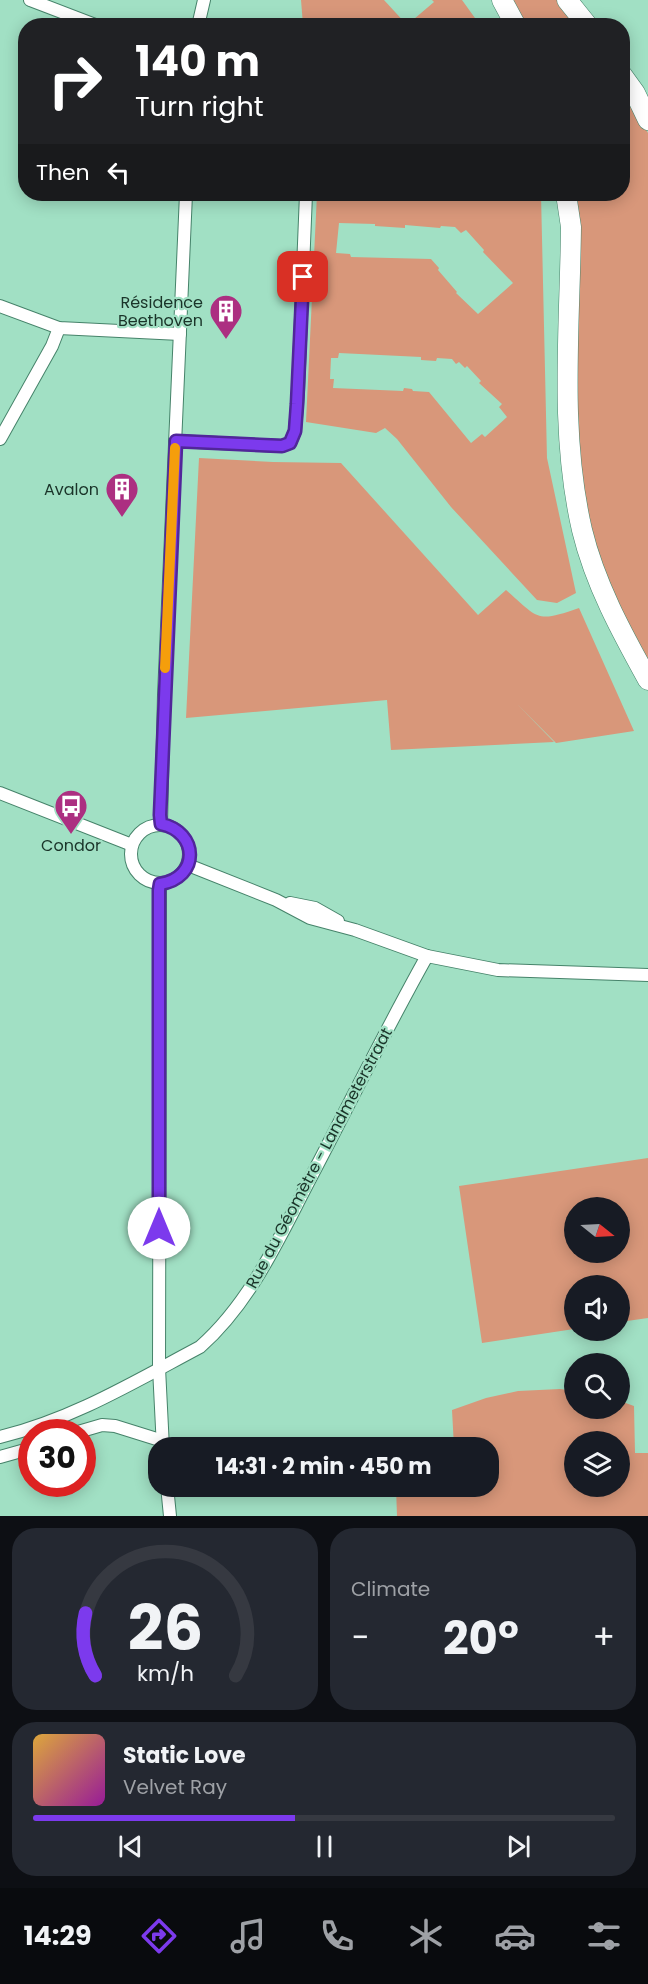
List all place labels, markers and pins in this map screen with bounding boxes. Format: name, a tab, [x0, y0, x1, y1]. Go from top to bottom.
pin	[277, 251, 328, 302]
place label: Résidence Beethoven	[118, 291, 203, 332]
building icon: Résidence Beethoven	[208, 293, 244, 340]
building icon: Avalon	[104, 471, 140, 518]
place label: Avalon	[44, 478, 99, 501]
bus stop icon: Condor	[53, 788, 89, 835]
place label: Condor	[41, 834, 101, 857]

